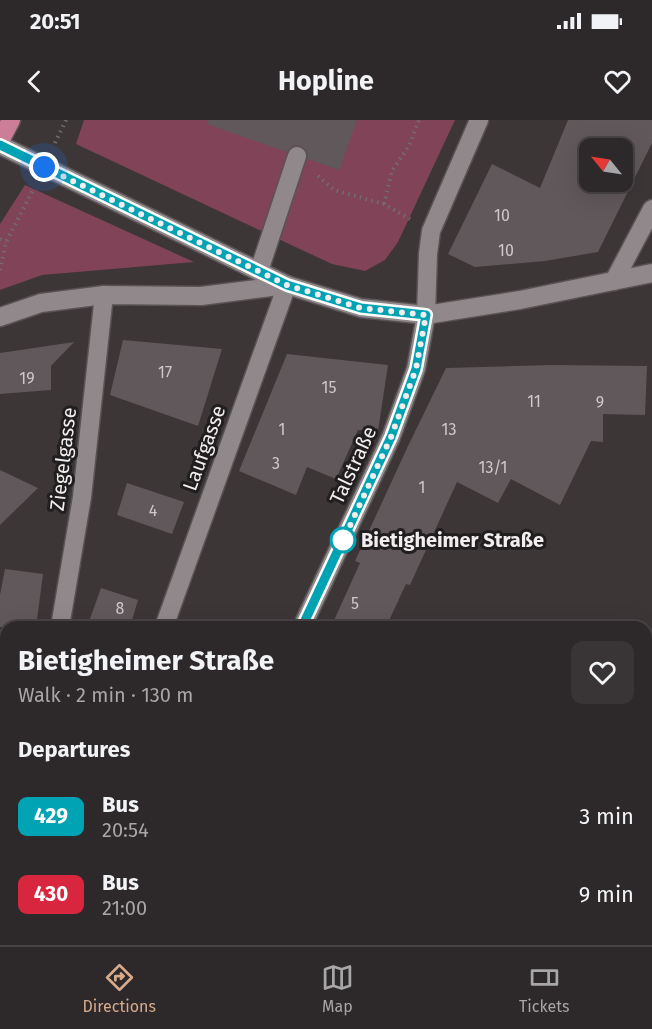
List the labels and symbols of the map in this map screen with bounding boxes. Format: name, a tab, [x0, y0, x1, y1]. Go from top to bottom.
north arrow	[579, 138, 633, 192]
your location	[29, 152, 59, 182]
house number: 10	[494, 206, 510, 225]
house number: 10	[498, 241, 514, 260]
house number: 17	[158, 363, 172, 382]
house number: 19	[19, 369, 35, 388]
house number: 15	[322, 378, 336, 397]
house number: 11	[527, 392, 541, 411]
house number: 9	[596, 393, 604, 412]
street label: Laufgasse	[177, 402, 231, 494]
street label: Ziegelgasse	[45, 406, 81, 512]
house number: 1	[279, 420, 285, 439]
house number: 13	[442, 420, 456, 439]
street label: Talstraße	[325, 422, 381, 508]
house number: 3	[272, 454, 280, 473]
house number: 13/1	[479, 458, 507, 477]
house number: 1	[419, 478, 425, 497]
house number: 4	[149, 501, 158, 520]
marker: Bietigheimer Straße	[330, 527, 356, 553]
place label: Bietigheimer Straße	[361, 528, 544, 552]
house number: 5	[351, 594, 359, 613]
house number: 8	[116, 599, 125, 618]

